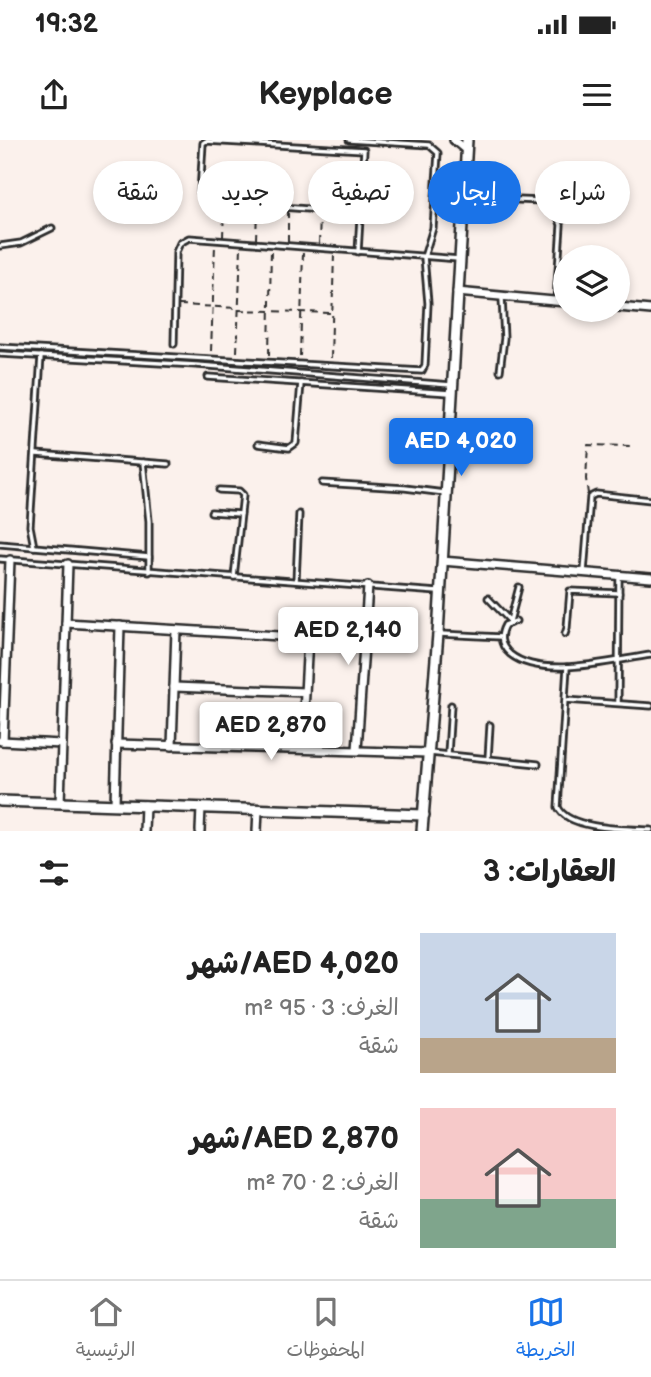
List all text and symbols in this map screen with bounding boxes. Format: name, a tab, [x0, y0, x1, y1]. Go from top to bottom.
text: 19:32	[35, 9, 98, 40]
text: Keyplace	[258, 75, 393, 114]
icon: share	[35, 76, 73, 114]
icon: menu	[578, 76, 616, 114]
chip: شقة	[93, 161, 183, 224]
chip: جديد	[197, 161, 294, 224]
chip: تصفية	[308, 161, 414, 224]
chip: إيجار	[428, 161, 521, 224]
chip: شراء	[535, 161, 630, 224]
map controls	[553, 245, 630, 322]
button: layers	[553, 245, 630, 322]
pin: AED 4,020	[381, 418, 541, 478]
text: AED 4,020	[405, 427, 517, 455]
pin: AED 2,140	[268, 608, 428, 667]
text: AED 2,140	[294, 616, 402, 644]
pin: AED 2,870	[191, 702, 351, 762]
text: AED 2,870	[216, 711, 326, 739]
icon: filters	[35, 854, 73, 892]
text: العقارات: 3	[483, 854, 616, 890]
text: AED 4,020/شهر	[189, 946, 399, 982]
icon: home	[476, 961, 560, 1045]
text: الغرف: 3 · 95 m²	[244, 994, 399, 1022]
text: شقة	[359, 1032, 399, 1060]
text: AED 2,870/شهر	[190, 1121, 399, 1157]
icon: home	[476, 1136, 560, 1220]
text: الغرف: 2 · 70 m²	[247, 1169, 399, 1197]
text: شقة	[359, 1207, 399, 1235]
tab: الرئيسية	[76, 1293, 135, 1366]
tab: المحفوظات	[287, 1293, 365, 1366]
tab: الخريطة	[516, 1293, 575, 1366]

